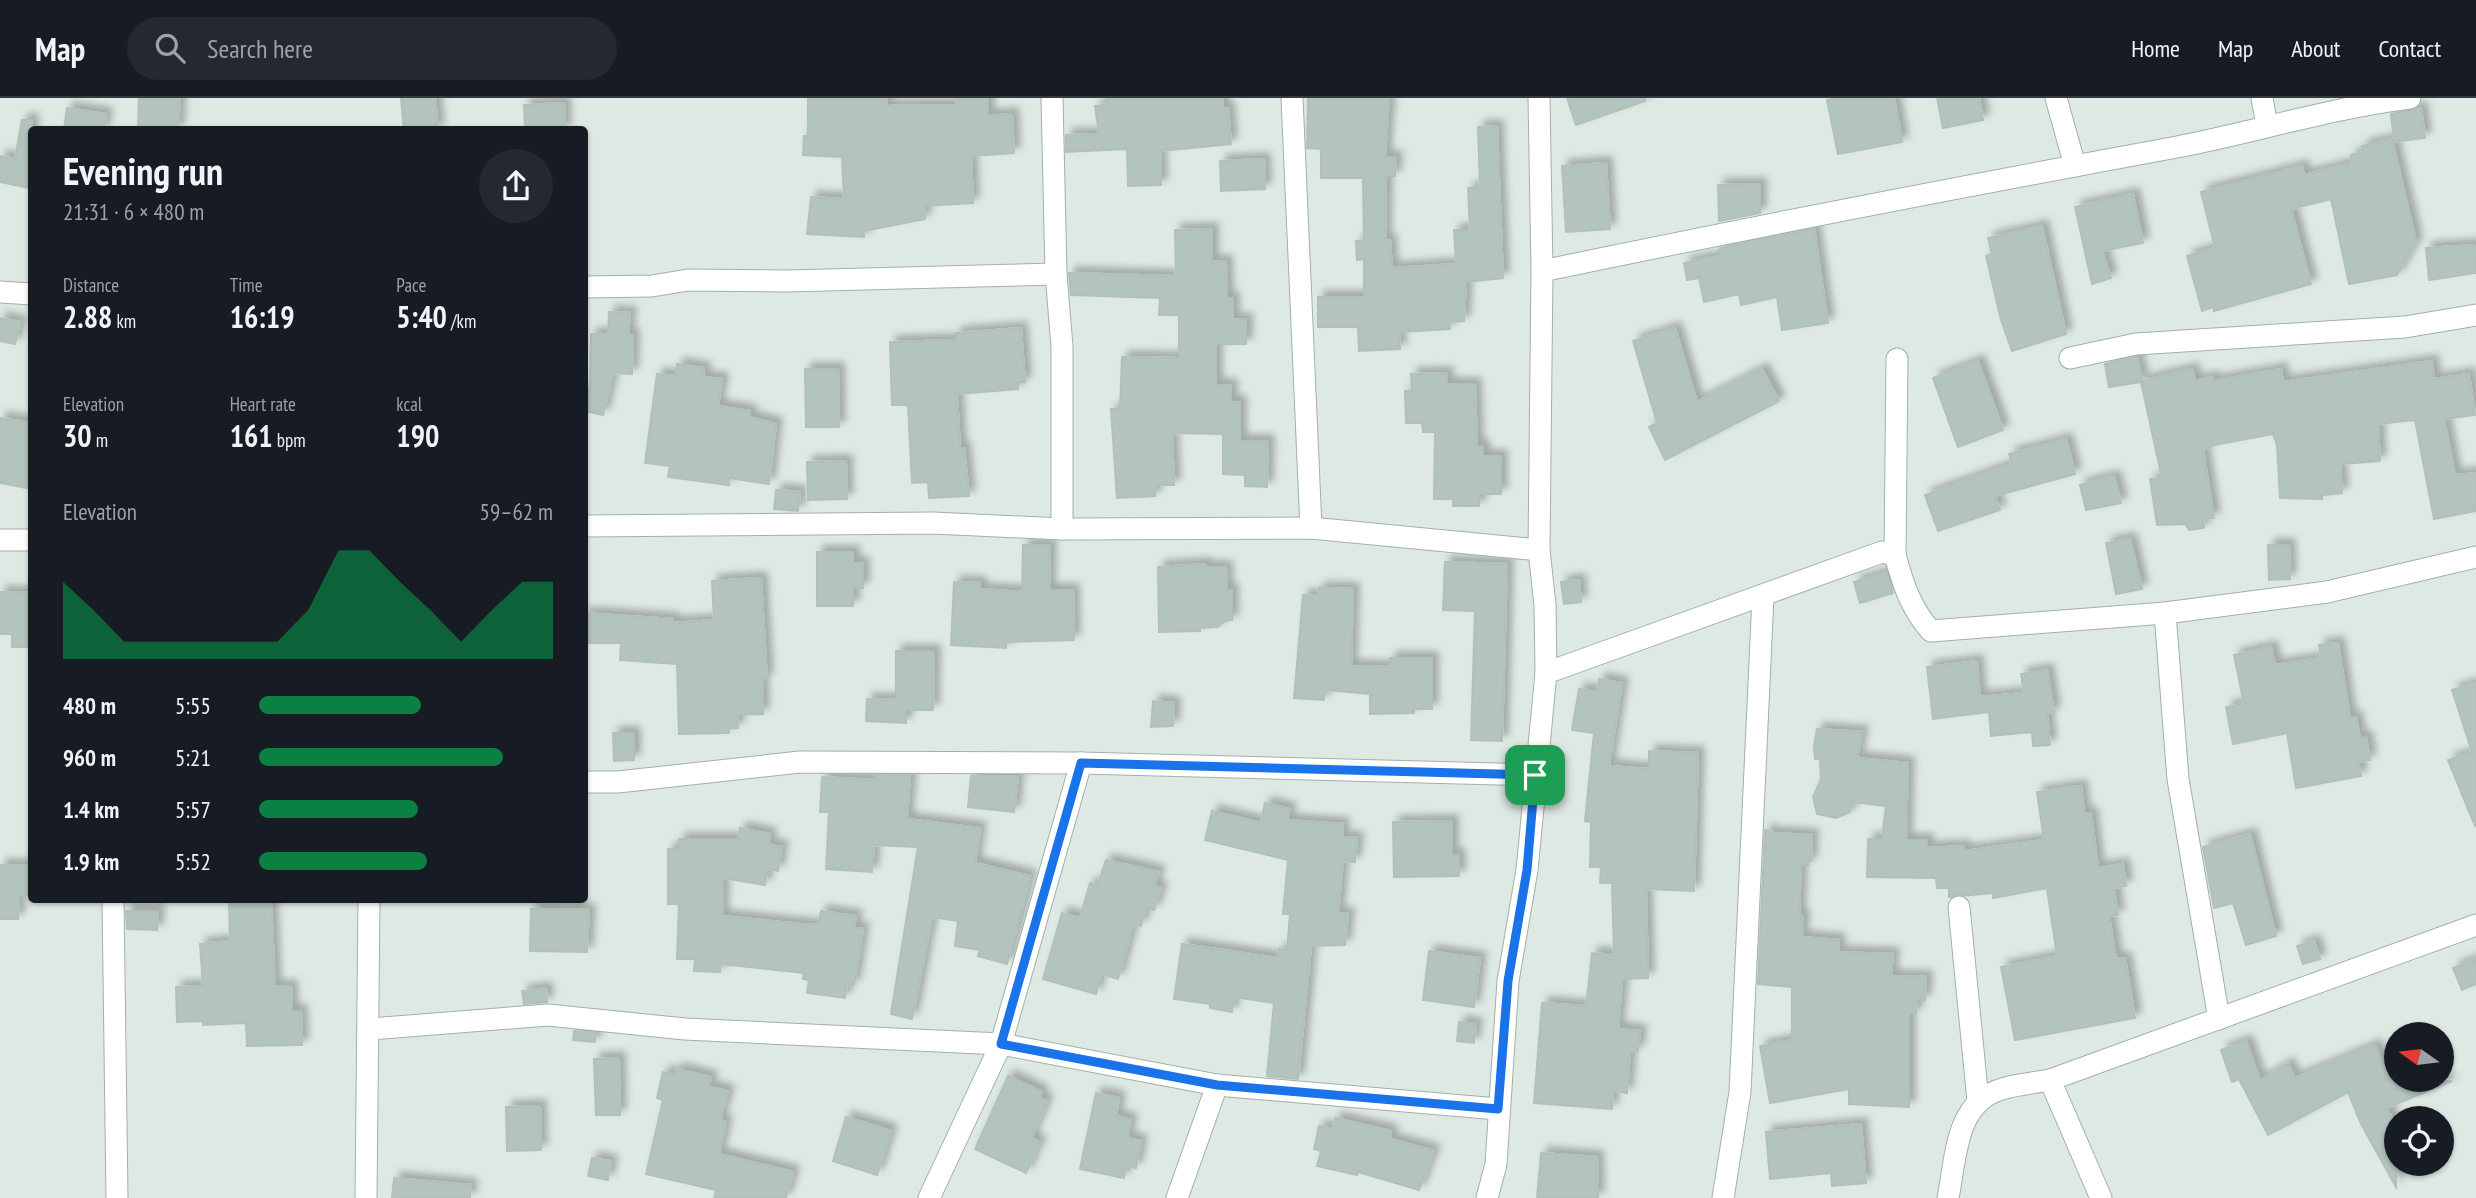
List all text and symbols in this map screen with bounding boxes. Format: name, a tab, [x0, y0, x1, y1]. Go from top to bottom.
search box	[127, 17, 617, 80]
text: Map	[35, 27, 85, 70]
icon: search	[151, 29, 189, 67]
text: Search here	[207, 32, 313, 65]
text: Home	[2131, 33, 2180, 64]
text: Map	[2218, 33, 2253, 64]
text: About	[2291, 33, 2340, 64]
text: Contact	[2378, 33, 2441, 64]
text: Evening run	[63, 146, 223, 195]
button: share	[479, 149, 553, 223]
text: 21:31 · 6 × 480 m	[63, 197, 204, 226]
text: Distance	[63, 273, 119, 297]
text: Time	[230, 273, 263, 297]
text: Pace	[396, 273, 426, 297]
text: 2.88	[63, 297, 112, 336]
text: 16:19	[230, 297, 295, 336]
text: 5:40	[396, 297, 447, 336]
text: km	[112, 309, 136, 333]
text: /km	[447, 309, 476, 333]
text: Elevation	[63, 392, 124, 416]
text: Heart rate	[230, 392, 296, 416]
text: kcal	[396, 392, 422, 416]
text: 30	[63, 416, 92, 455]
text: 161	[230, 416, 273, 455]
text: 190	[396, 416, 439, 455]
text: m	[92, 428, 108, 452]
text: bpm	[273, 428, 306, 452]
text: Elevation	[63, 497, 137, 526]
text: 59–62 m	[480, 497, 553, 526]
text: 480 m	[63, 691, 116, 720]
text: 5:55	[175, 691, 211, 720]
text: 960 m	[63, 743, 116, 772]
text: 5:21	[175, 743, 211, 772]
pin	[1505, 745, 1565, 805]
icon: arrive	[1516, 756, 1554, 794]
text: 1.4 km	[63, 795, 119, 824]
text: 5:57	[175, 795, 211, 824]
text: 1.9 km	[63, 847, 119, 876]
text: 5:52	[175, 847, 211, 876]
north arrow	[2384, 1022, 2454, 1092]
map controls	[2384, 1022, 2454, 1176]
button: locate	[2384, 1106, 2454, 1176]

